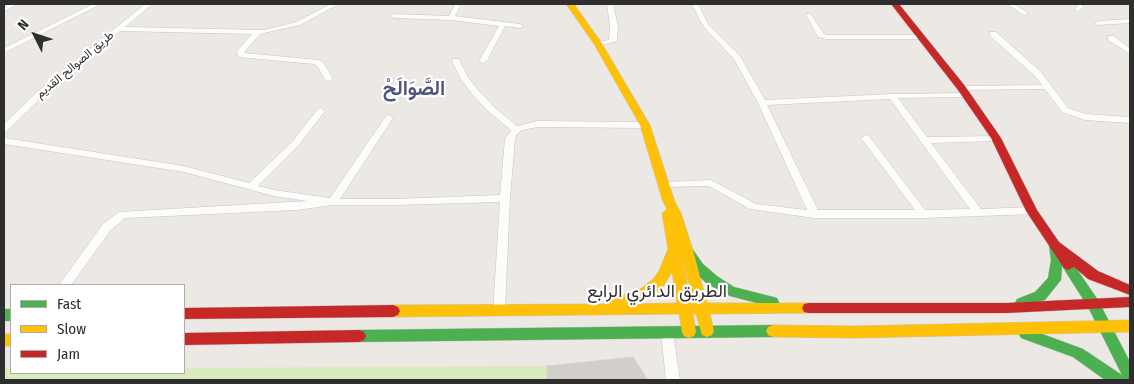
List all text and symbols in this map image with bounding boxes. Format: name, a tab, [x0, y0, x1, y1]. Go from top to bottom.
north arrow	[10, 10, 60, 60]
text: N	[14, 16, 32, 34]
street label: طريق الصوالح القديم	[33, 28, 117, 102]
district label: الصَّوَالَحْ	[383, 77, 445, 101]
street label: الطريق الدائري الرابع	[587, 281, 727, 303]
legend	[10, 284, 185, 374]
text: Fast	[57, 295, 81, 313]
text: Slow	[57, 320, 86, 338]
text: Jam	[57, 345, 80, 363]

